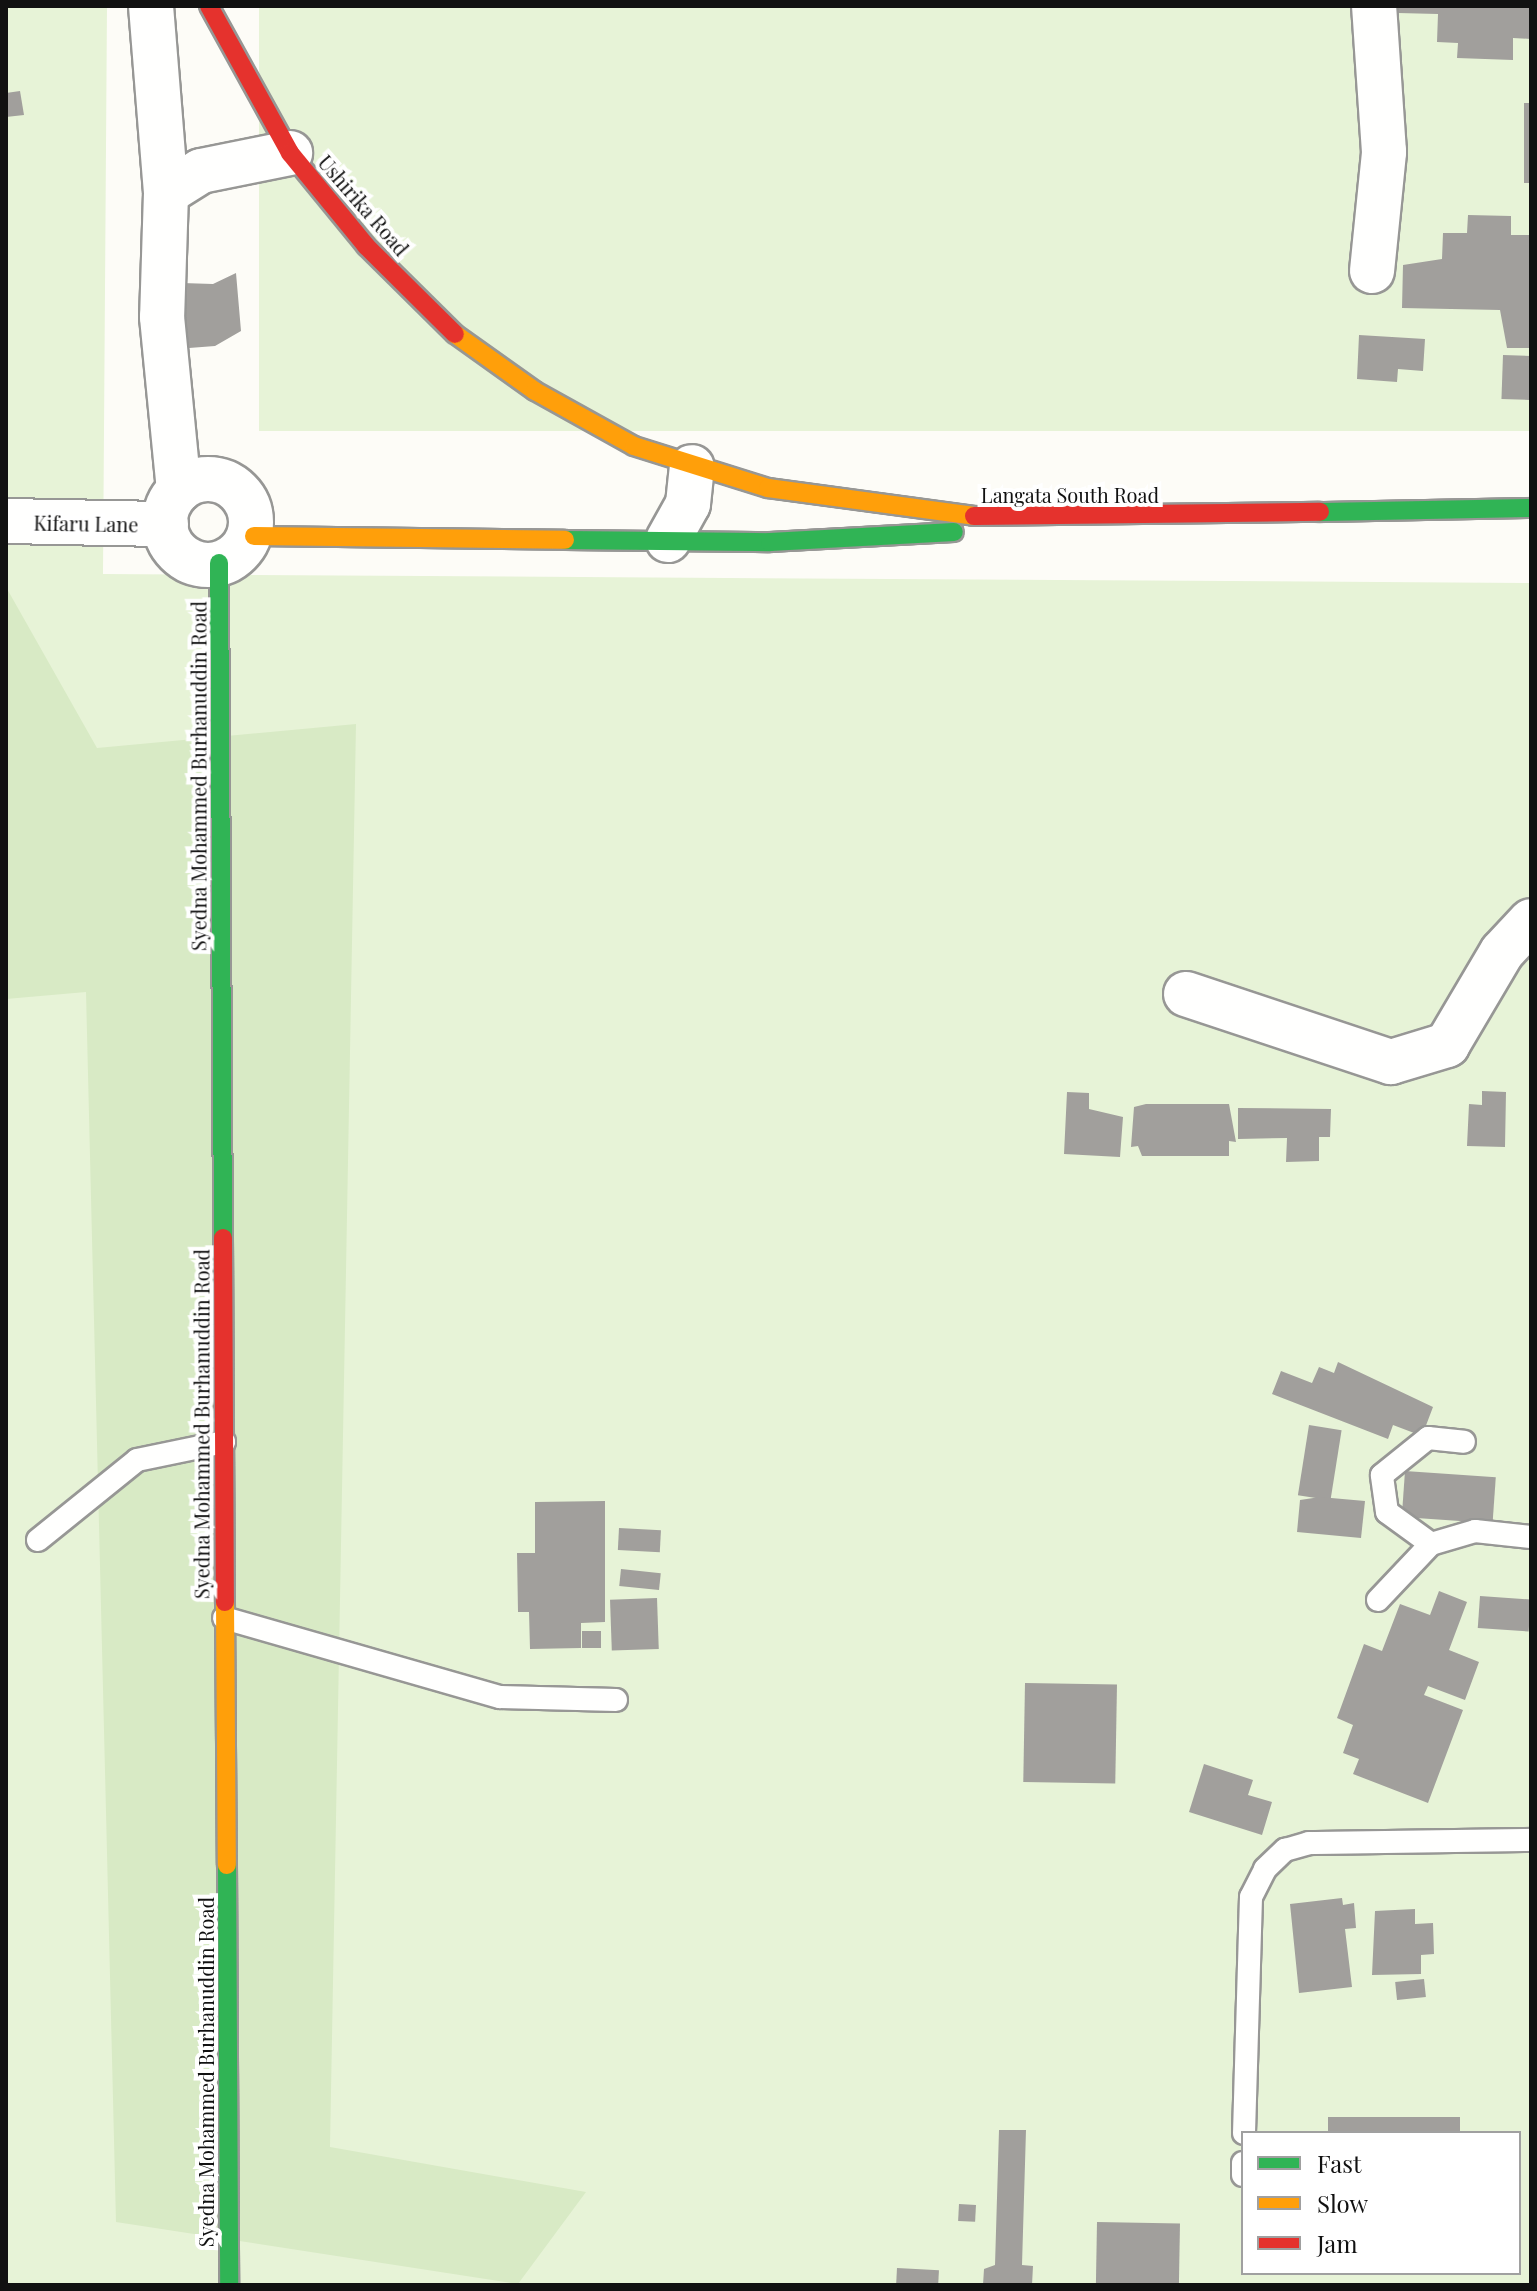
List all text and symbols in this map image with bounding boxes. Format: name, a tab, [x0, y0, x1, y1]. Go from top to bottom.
street label: Ushirika Road	[314, 150, 414, 260]
street label: Langata South Road	[981, 482, 1159, 506]
street label: Kifaru Lane	[33, 510, 139, 536]
street label: Syedna Mohammed Burhanuddin Road	[186, 601, 210, 951]
street label: Syedna Mohammed Burhanuddin Road	[189, 1249, 213, 1599]
street label: Syedna Mohammed Burhanuddin Road	[193, 1897, 217, 2247]
legend	[1241, 2131, 1521, 2275]
text: Fast	[1317, 2147, 1362, 2179]
text: Slow	[1317, 2187, 1368, 2219]
text: Jam	[1317, 2227, 1358, 2259]

